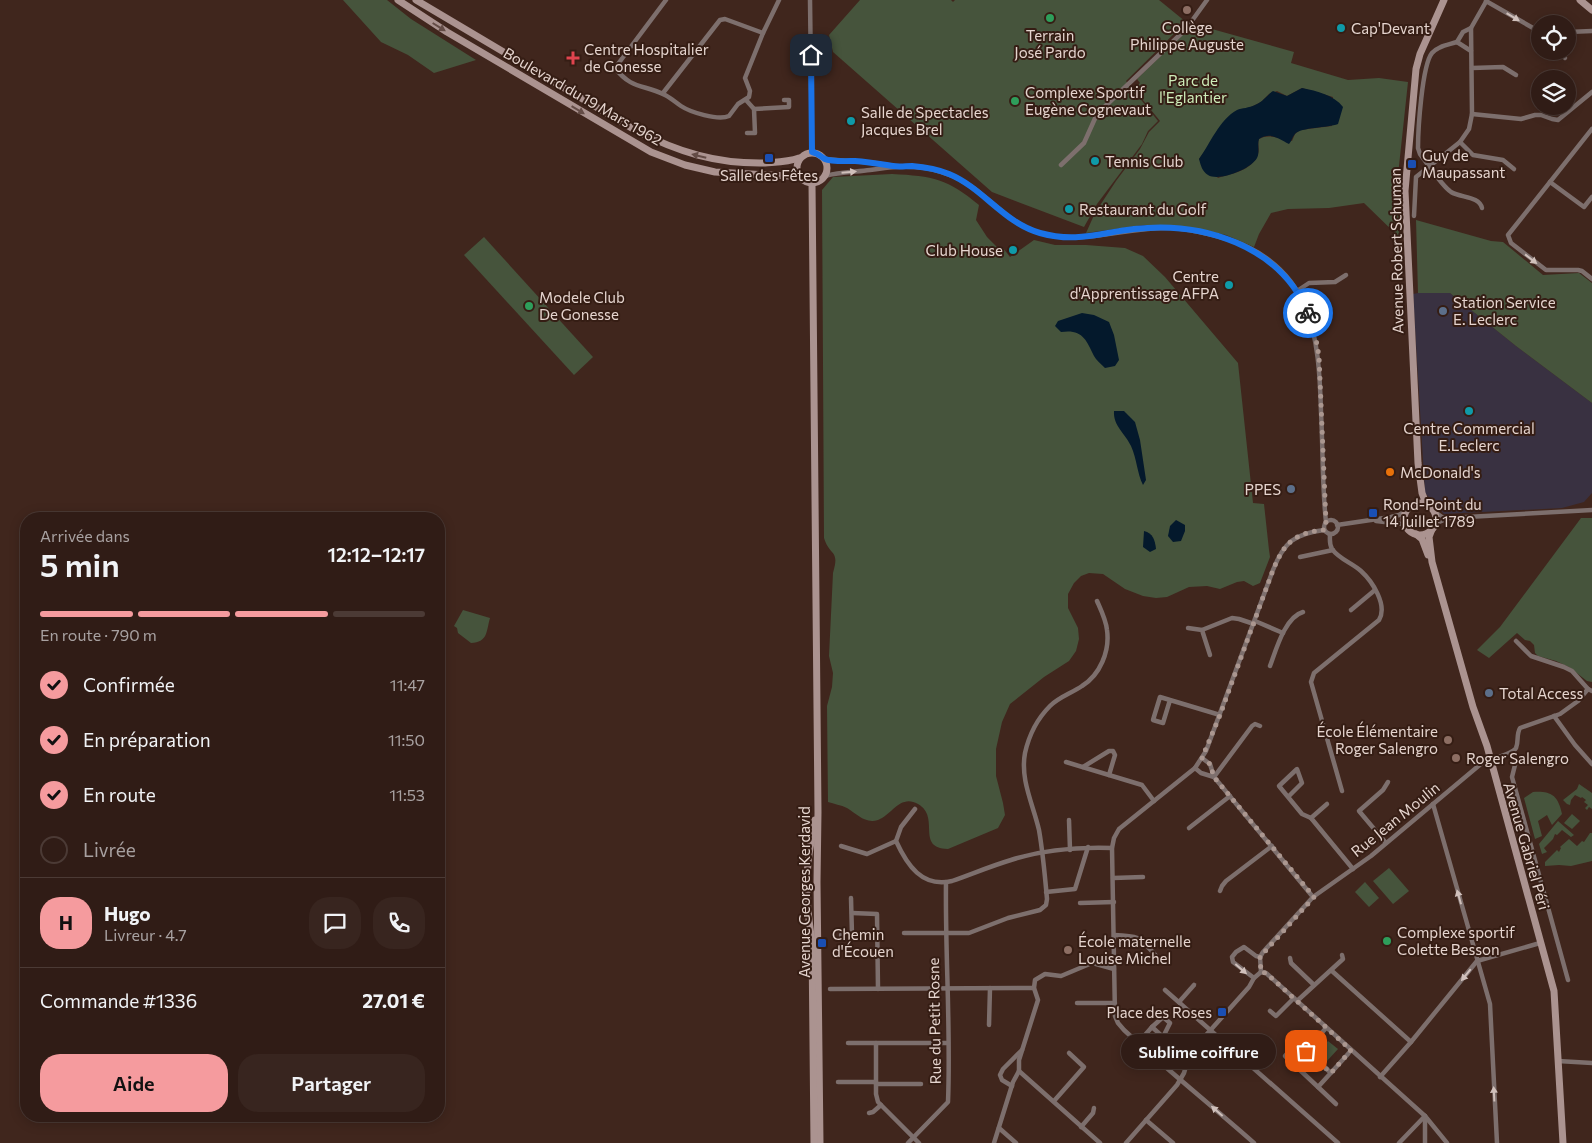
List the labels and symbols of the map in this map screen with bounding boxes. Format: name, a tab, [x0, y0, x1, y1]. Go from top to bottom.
marker: Collège Philippe Auguste	[1181, 4, 1193, 16]
marker: Terrain José Pardo	[1044, 12, 1056, 24]
one-way arrow	[1506, 13, 1519, 22]
place label: Collège Philippe Auguste	[1130, 18, 1244, 53]
place label: Cap'Devant	[1351, 19, 1430, 37]
one-way arrow	[432, 22, 445, 31]
marker: Cap'Devant	[1335, 22, 1347, 34]
place label: Terrain José Pardo	[1014, 26, 1086, 61]
pin	[790, 34, 832, 76]
place label: Centre Hospitalier de Gonesse	[584, 40, 709, 75]
street label: Boulevard du 19 Mars 1962	[501, 43, 665, 149]
marker: Centre Hospitalier de Gonesse	[566, 51, 580, 65]
park label: Parc de l'Eglantier	[1159, 71, 1227, 106]
place label: Complexe Sportif Eugène Cognevaut	[1025, 83, 1151, 118]
marker: Complexe Sportif Eugène Cognevaut	[1009, 95, 1021, 107]
place label: Salle de Spectacles Jacques Brel	[861, 103, 989, 138]
one-way arrow	[572, 106, 585, 115]
marker: Salle de Spectacles Jacques Brel	[845, 115, 857, 127]
place label: Guy de Maupassant	[1422, 146, 1505, 181]
one-way arrow	[691, 152, 707, 160]
marker: Salle des Fêtes	[763, 152, 775, 164]
place label: Tennis Club	[1105, 152, 1184, 170]
marker: Tennis Club	[1089, 155, 1101, 167]
marker: Guy de Maupassant	[1406, 158, 1418, 170]
place label: Salle des Fêtes	[720, 166, 818, 184]
one-way arrow	[841, 168, 857, 176]
street label: Avenue Robert Schuman	[1386, 168, 1406, 334]
place label: Restaurant du Golf	[1079, 200, 1207, 218]
marker: Restaurant du Golf	[1063, 203, 1075, 215]
place label: Club House	[925, 241, 1003, 259]
marker: Club House	[1007, 244, 1019, 256]
one-way arrow	[1524, 254, 1538, 264]
place label: Centre d'Apprentissage AFPA	[1070, 267, 1219, 302]
marker: Centre d'Apprentissage AFPA	[1223, 279, 1235, 291]
place label: Modele Club De Gonesse	[539, 288, 625, 323]
courier	[1283, 288, 1333, 338]
place label: Station Service E. Leclerc	[1453, 293, 1556, 328]
marker: Modele Club De Gonesse	[523, 300, 535, 312]
marker: Station Service E. Leclerc	[1437, 305, 1449, 317]
marker: Centre Commercial E.Leclerc	[1463, 405, 1475, 417]
place label: Centre Commercial E.Leclerc	[1403, 419, 1535, 454]
place label: McDonald's	[1400, 463, 1481, 481]
marker: McDonald's	[1384, 466, 1396, 478]
place label: PPES	[1244, 480, 1281, 498]
marker: PPES	[1285, 483, 1297, 495]
place label: Rond-Point du 14 Juillet 1789	[1383, 495, 1482, 530]
marker: Rond-Point du 14 Juillet 1789	[1367, 507, 1379, 519]
place label: Total Access	[1499, 684, 1584, 702]
marker: Total Access	[1483, 687, 1495, 699]
place label: École Élémentaire Roger Salengro	[1316, 721, 1438, 757]
marker: École Élémentaire Roger Salengro	[1442, 734, 1454, 746]
place label: Roger Salengro	[1466, 749, 1569, 767]
marker: Roger Salengro	[1450, 752, 1462, 764]
street label: Rue Jean Moulin	[1347, 778, 1443, 860]
street label: Avenue Gabriel Péri	[1500, 780, 1554, 912]
street label: Avenue Georges Kerdavid	[795, 806, 813, 978]
one-way arrow	[1455, 890, 1463, 905]
place label: Complexe sportif Colette Besson	[1397, 923, 1515, 958]
place label: Chemin d'Écouen	[832, 925, 894, 960]
place label: École maternelle Louise Michel	[1078, 931, 1191, 967]
marker: Complexe sportif Colette Besson	[1381, 935, 1393, 947]
marker: Chemin d'Écouen	[816, 937, 828, 949]
marker: École maternelle Louise Michel	[1062, 944, 1074, 956]
street label: Rue du Petit Rosne	[924, 957, 944, 1085]
one-way arrow	[1235, 963, 1247, 975]
one-way arrow	[1460, 968, 1471, 981]
place label: Place des Roses	[1107, 1003, 1212, 1021]
marker: Place des Roses	[1216, 1006, 1228, 1018]
pin	[1285, 1030, 1327, 1072]
callout: Sublime coiffure	[1121, 1034, 1276, 1068]
one-way arrow	[1490, 1086, 1498, 1102]
one-way arrow	[1212, 1105, 1224, 1117]

